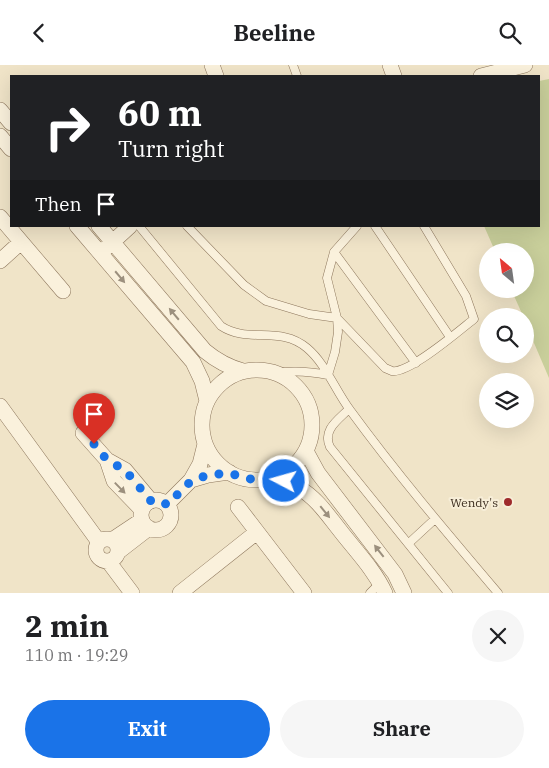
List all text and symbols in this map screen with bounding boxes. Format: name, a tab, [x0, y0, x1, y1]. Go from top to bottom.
text: Beeline	[234, 18, 315, 47]
icon: back	[25, 19, 53, 47]
icon: search	[496, 19, 524, 47]
text: 60 m	[118, 90, 202, 136]
icon: right	[35, 95, 100, 160]
text: Turn right	[118, 134, 225, 163]
icon: arrive	[92, 190, 120, 218]
text: Then	[35, 192, 82, 216]
north arrow	[479, 243, 534, 297]
map controls	[479, 243, 534, 428]
one-way arrow	[115, 270, 126, 283]
one-way arrow	[168, 308, 179, 321]
button: search	[479, 308, 534, 363]
button: layers	[479, 373, 534, 428]
pin	[73, 393, 115, 444]
icon: arrive	[80, 400, 108, 428]
position arrow	[257, 454, 309, 506]
one-way arrow	[114, 481, 126, 493]
place label: Wendy's	[450, 495, 498, 510]
marker: Wendy's	[502, 496, 514, 508]
one-way arrow	[319, 505, 330, 518]
one-way arrow	[373, 545, 384, 558]
text: 2 min	[25, 606, 109, 645]
button: close	[472, 610, 524, 662]
text: 110 m · 19:29	[25, 645, 128, 665]
button: Exit	[25, 700, 270, 758]
button: Share	[280, 700, 524, 758]

